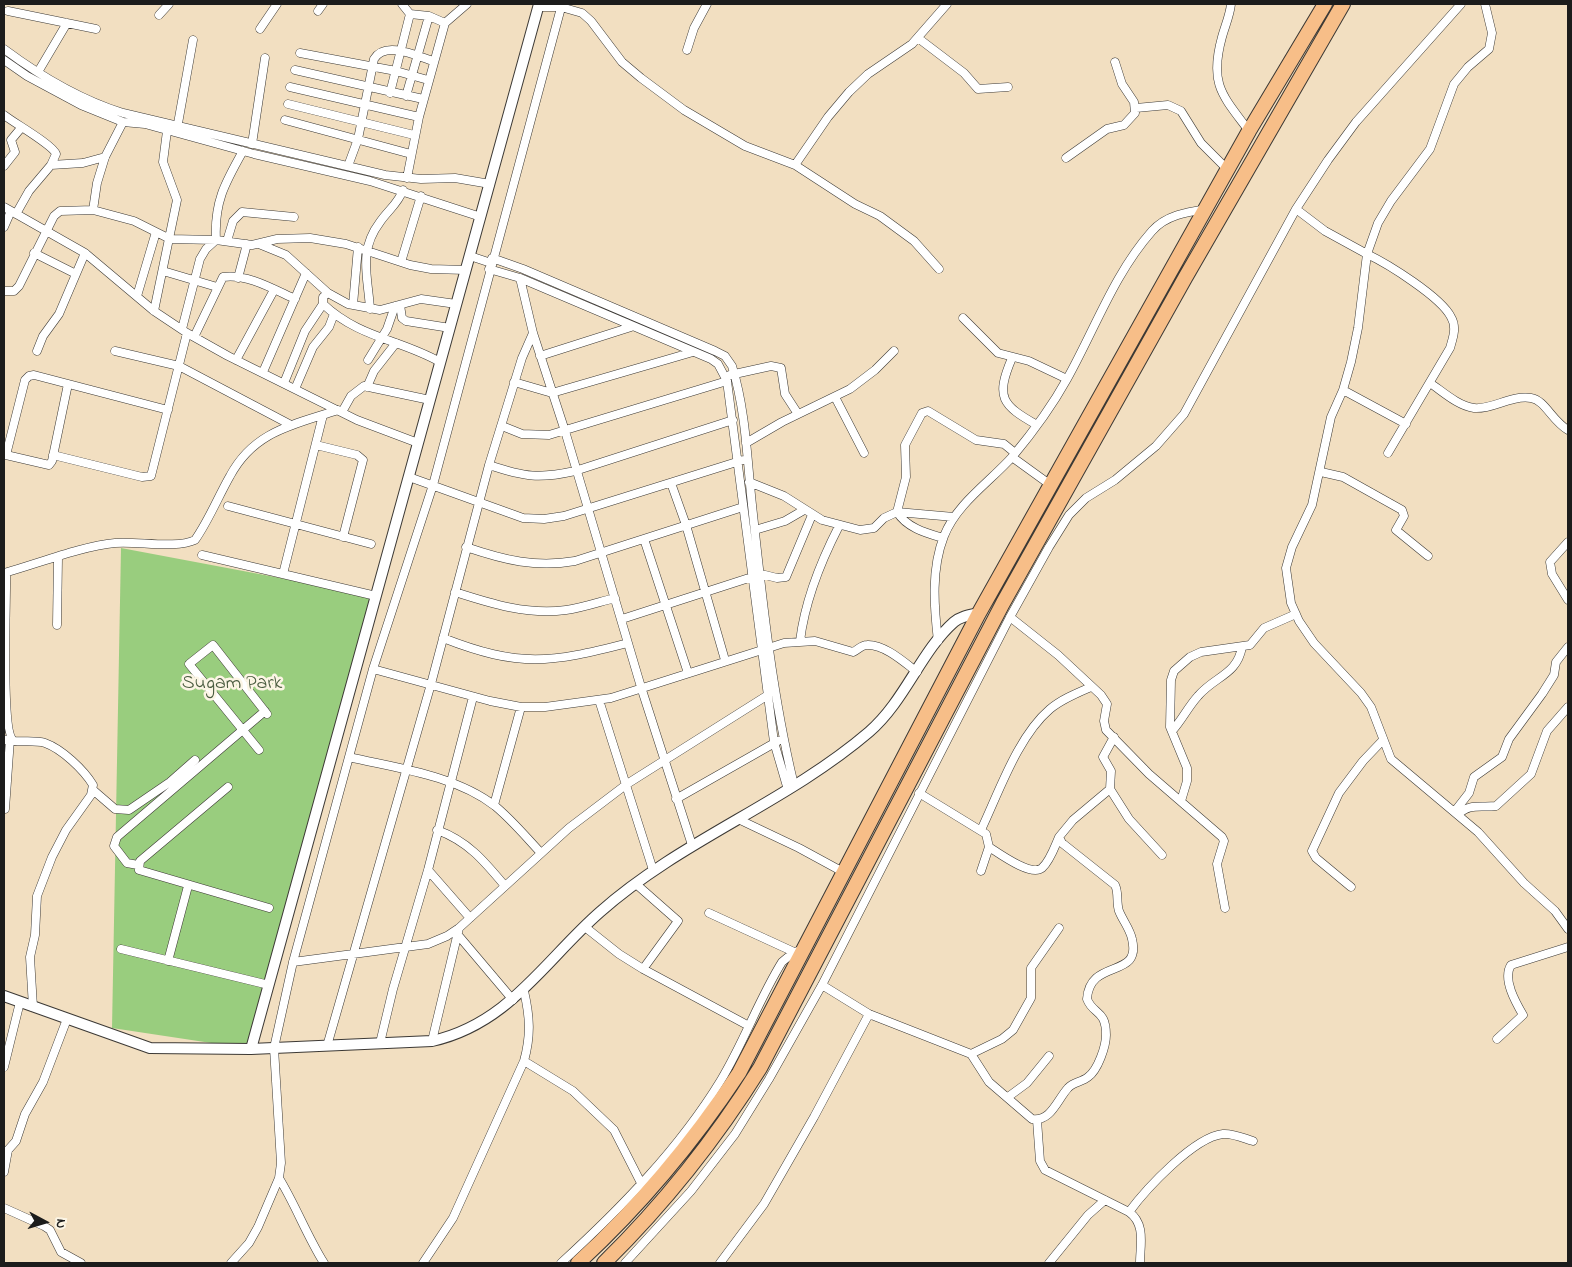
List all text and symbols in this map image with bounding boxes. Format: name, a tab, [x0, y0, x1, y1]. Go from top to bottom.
park label: Sugam Park	[182, 673, 282, 697]
north arrow	[20, 1197, 70, 1247]
text: N	[49, 1218, 71, 1229]

